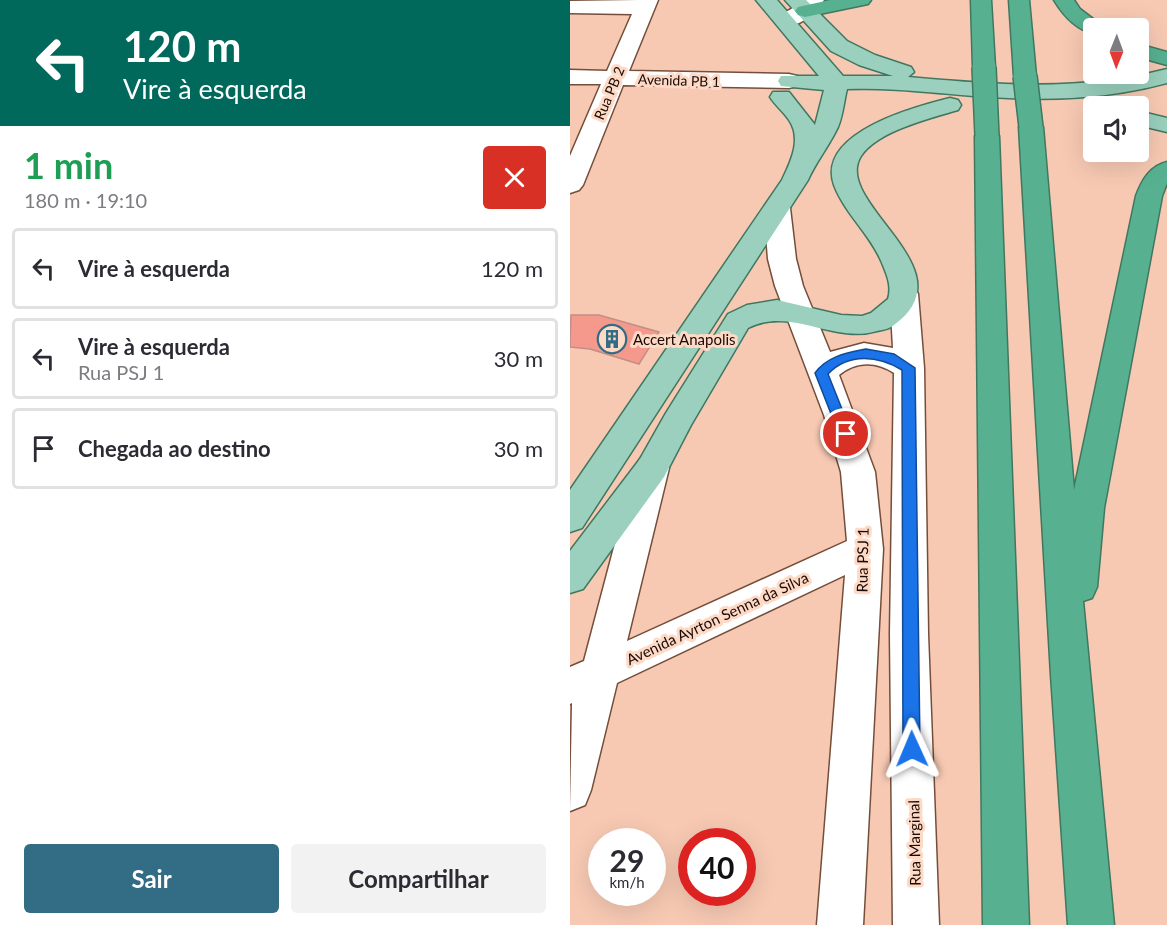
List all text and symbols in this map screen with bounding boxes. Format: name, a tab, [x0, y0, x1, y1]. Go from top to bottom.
north arrow	[1083, 18, 1149, 84]
map controls	[1083, 18, 1149, 162]
text: 120 m	[123, 21, 241, 71]
icon: left	[24, 24, 102, 102]
street label: Rua PB 2	[590, 64, 628, 122]
street label: Avenida PB 1	[638, 70, 720, 90]
text: Vire à esquerda	[123, 72, 307, 105]
button: sound	[1083, 96, 1149, 162]
text: 1 min	[24, 143, 113, 187]
button: close	[483, 146, 546, 209]
text: 180 m · 19:10	[24, 188, 147, 212]
icon: left	[27, 252, 60, 285]
text: Vire à esquerda	[78, 255, 230, 282]
text: 120 m	[481, 255, 543, 282]
building icon: Accert Anapolis	[596, 323, 628, 355]
place label: Accert Anapolis	[633, 330, 736, 348]
text: Vire à esquerda	[78, 333, 230, 360]
icon: left	[27, 342, 60, 375]
text: 30 m	[494, 345, 543, 372]
text: Rua PSJ 1	[78, 360, 164, 384]
pin	[820, 408, 871, 459]
icon: arrive	[829, 417, 862, 450]
icon: arrive	[27, 432, 60, 465]
text: Chegada ao destino	[78, 435, 271, 462]
text: 30 m	[494, 435, 543, 462]
street label: Rua PSJ 1	[852, 527, 872, 593]
street label: Avenida Ayrton Senna da Silva	[623, 568, 811, 668]
position arrow	[880, 717, 944, 781]
street label: Rua Marginal	[904, 800, 924, 886]
speed limit sign: 40	[678, 828, 756, 906]
text: 29	[610, 842, 644, 878]
button: Sair	[24, 844, 279, 913]
button: Compartilhar	[291, 844, 546, 913]
text: km/h	[609, 873, 645, 891]

